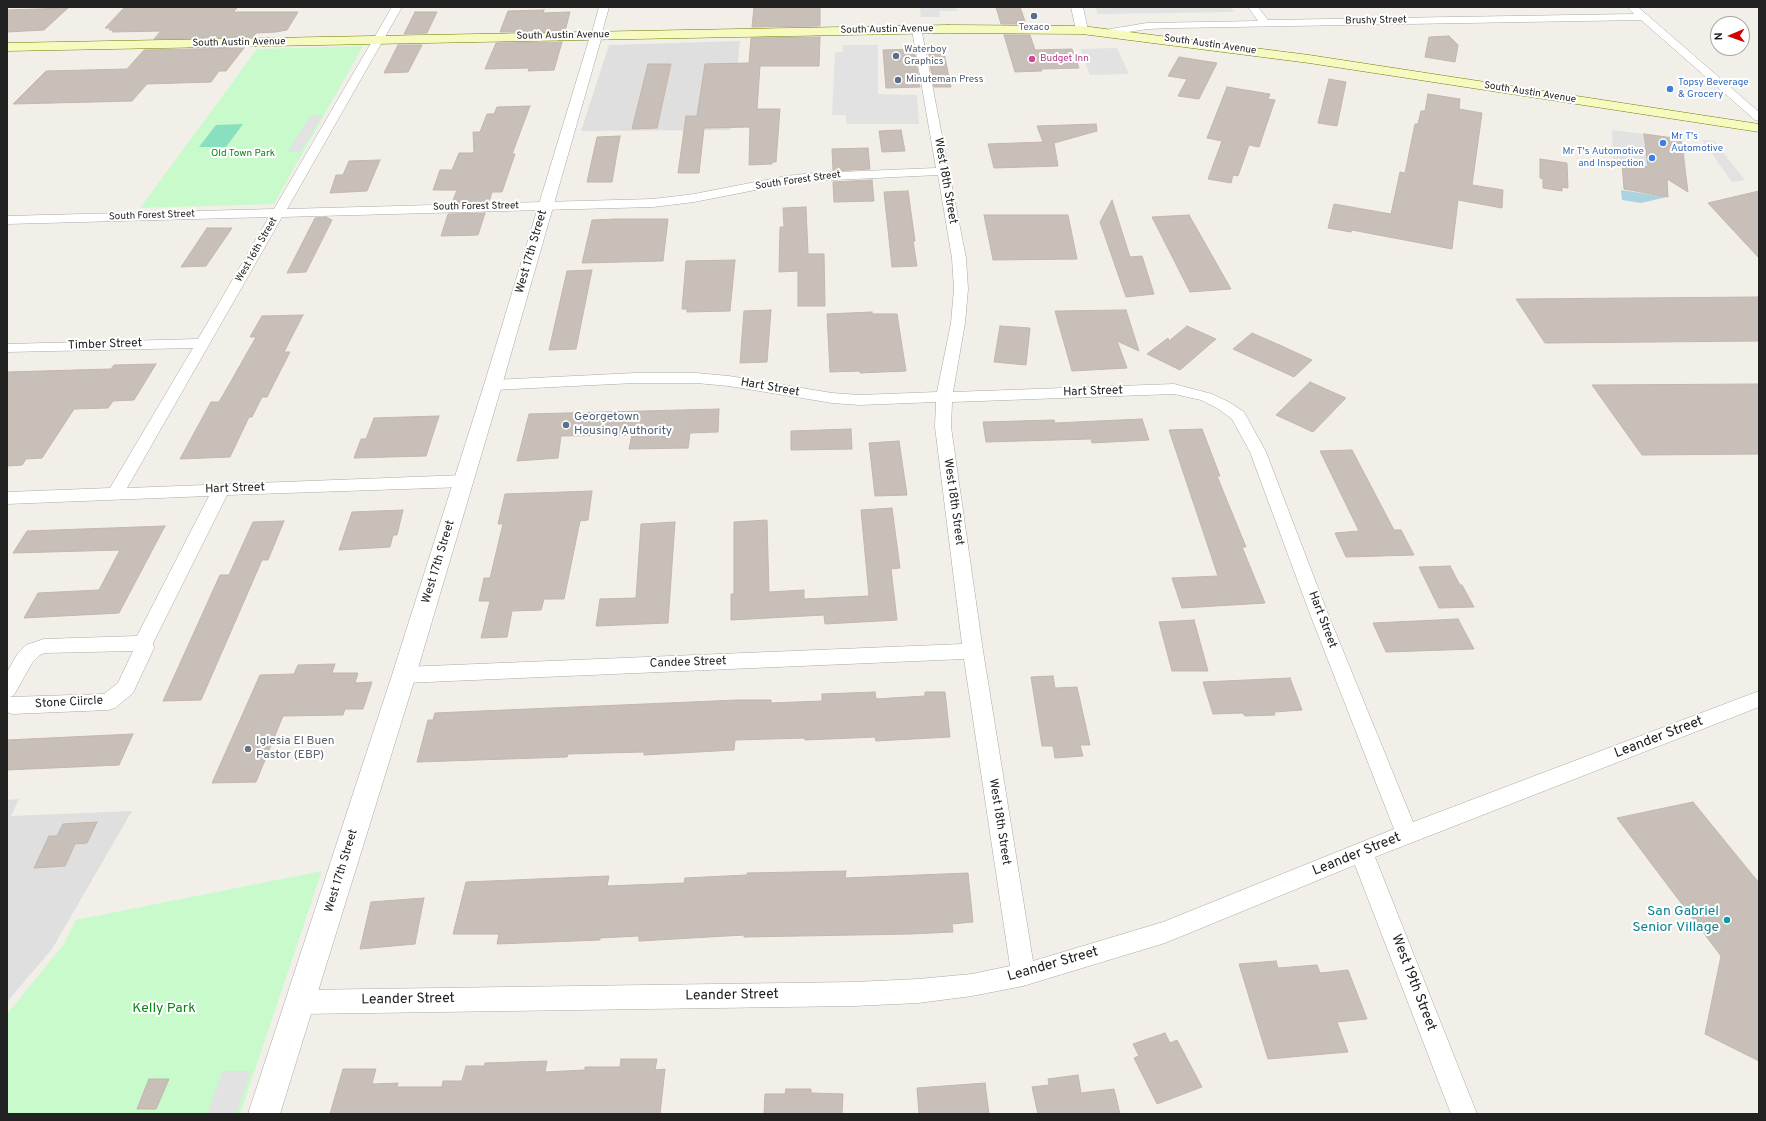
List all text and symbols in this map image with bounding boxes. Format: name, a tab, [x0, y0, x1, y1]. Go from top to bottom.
marker: Texaco	[1029, 11, 1039, 21]
street label: Brushy Street	[1345, 14, 1407, 28]
north arrow	[1710, 16, 1750, 56]
place label: Texaco	[1019, 22, 1049, 34]
street label: South Austin Avenue	[840, 23, 934, 37]
street label: South Austin Avenue	[516, 29, 610, 43]
text: N	[1712, 32, 1726, 41]
street label: South Austin Avenue	[1163, 33, 1257, 57]
street label: South Austin Avenue	[192, 36, 286, 50]
place label: Waterboy Graphics	[904, 44, 947, 68]
marker: Waterboy Graphics	[891, 51, 901, 61]
place label: Budget Inn	[1040, 53, 1089, 65]
marker: Budget Inn	[1027, 54, 1037, 64]
place label: Minuteman Press	[906, 74, 983, 86]
marker: Minuteman Press	[893, 75, 903, 85]
place label: Topsy Beverage & Grocery	[1678, 77, 1749, 100]
street label: South Austin Avenue	[1483, 80, 1577, 106]
marker: Topsy Beverage & Grocery	[1665, 84, 1675, 94]
place label: Mr T's Automotive	[1671, 131, 1723, 154]
street label: West 18th Street	[930, 137, 960, 225]
marker: Mr T's Automotive	[1658, 138, 1668, 148]
place label: Mr T's Automotive and Inspection	[1562, 146, 1644, 170]
park label: Old Town Park	[211, 148, 275, 160]
marker: Mr T's Automotive and Inspection	[1647, 153, 1657, 163]
street label: South Forest Street	[755, 169, 841, 193]
street label: South Forest Street	[433, 200, 519, 214]
street label: South Forest Street	[109, 209, 195, 223]
street label: West 17th Street	[513, 209, 551, 295]
street label: West 16th Street	[234, 215, 280, 285]
street label: Timber Street	[68, 337, 142, 353]
street label: Hart Street	[739, 376, 801, 400]
street label: Hart Street	[1063, 384, 1123, 400]
place label: Georgetown Housing Authority	[574, 411, 672, 439]
marker: Georgetown Housing Authority	[561, 420, 571, 430]
street label: West 18th Street	[940, 458, 966, 546]
street label: Hart Street	[205, 481, 265, 497]
street label: West 17th Street	[420, 519, 458, 605]
street label: Hart Street	[1305, 590, 1339, 650]
street label: Candee Street	[649, 654, 727, 672]
street label: Stone Ciircle	[35, 694, 103, 712]
street label: Leander Street	[1612, 713, 1706, 763]
place label: Iglesia El Buen Pastor (EBP)	[256, 735, 335, 763]
marker: Iglesia El Buen Pastor (EBP)	[243, 744, 253, 754]
street label: West 18th Street	[985, 778, 1013, 866]
street label: West 17th Street	[323, 828, 361, 914]
street label: Leander Street	[1310, 830, 1404, 880]
place label: San Gabriel Senior Village	[1632, 904, 1719, 936]
marker: San Gabriel Senior Village	[1722, 915, 1732, 925]
street label: West 19th Street	[1387, 932, 1439, 1034]
street label: Leander Street	[1006, 944, 1100, 986]
street label: Leander Street	[685, 987, 779, 1005]
street label: Leander Street	[361, 991, 455, 1009]
park label: Kelly Park	[132, 1001, 196, 1017]

